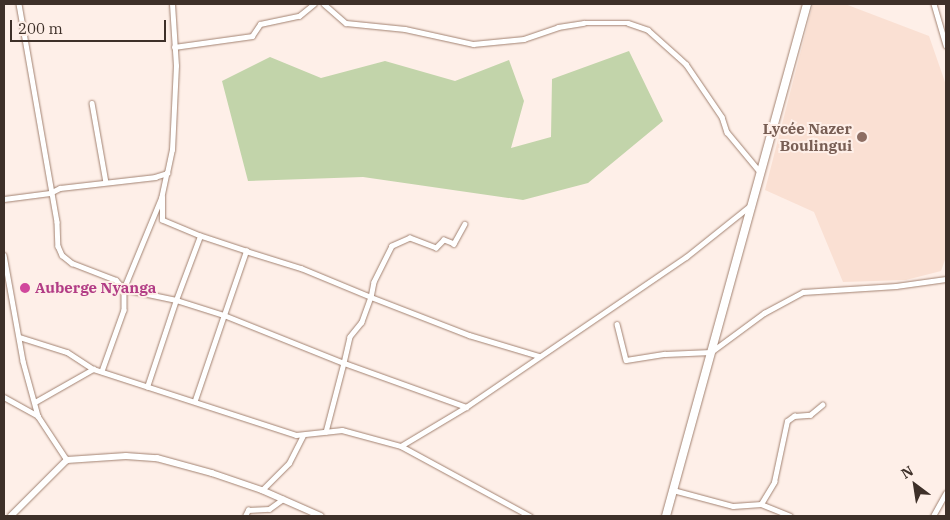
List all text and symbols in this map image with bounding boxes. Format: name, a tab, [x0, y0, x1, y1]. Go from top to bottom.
scale bar	[12, 10, 169, 42]
text: 200 m	[18, 19, 63, 38]
place label: Lycée Nazer Boulingui	[763, 119, 852, 154]
marker: Lycée Nazer Boulingui	[856, 131, 868, 143]
place label: Auberge Nyanga	[35, 279, 156, 297]
marker: Auberge Nyanga	[19, 282, 31, 294]
north arrow	[890, 460, 940, 510]
text: N	[898, 462, 917, 483]

